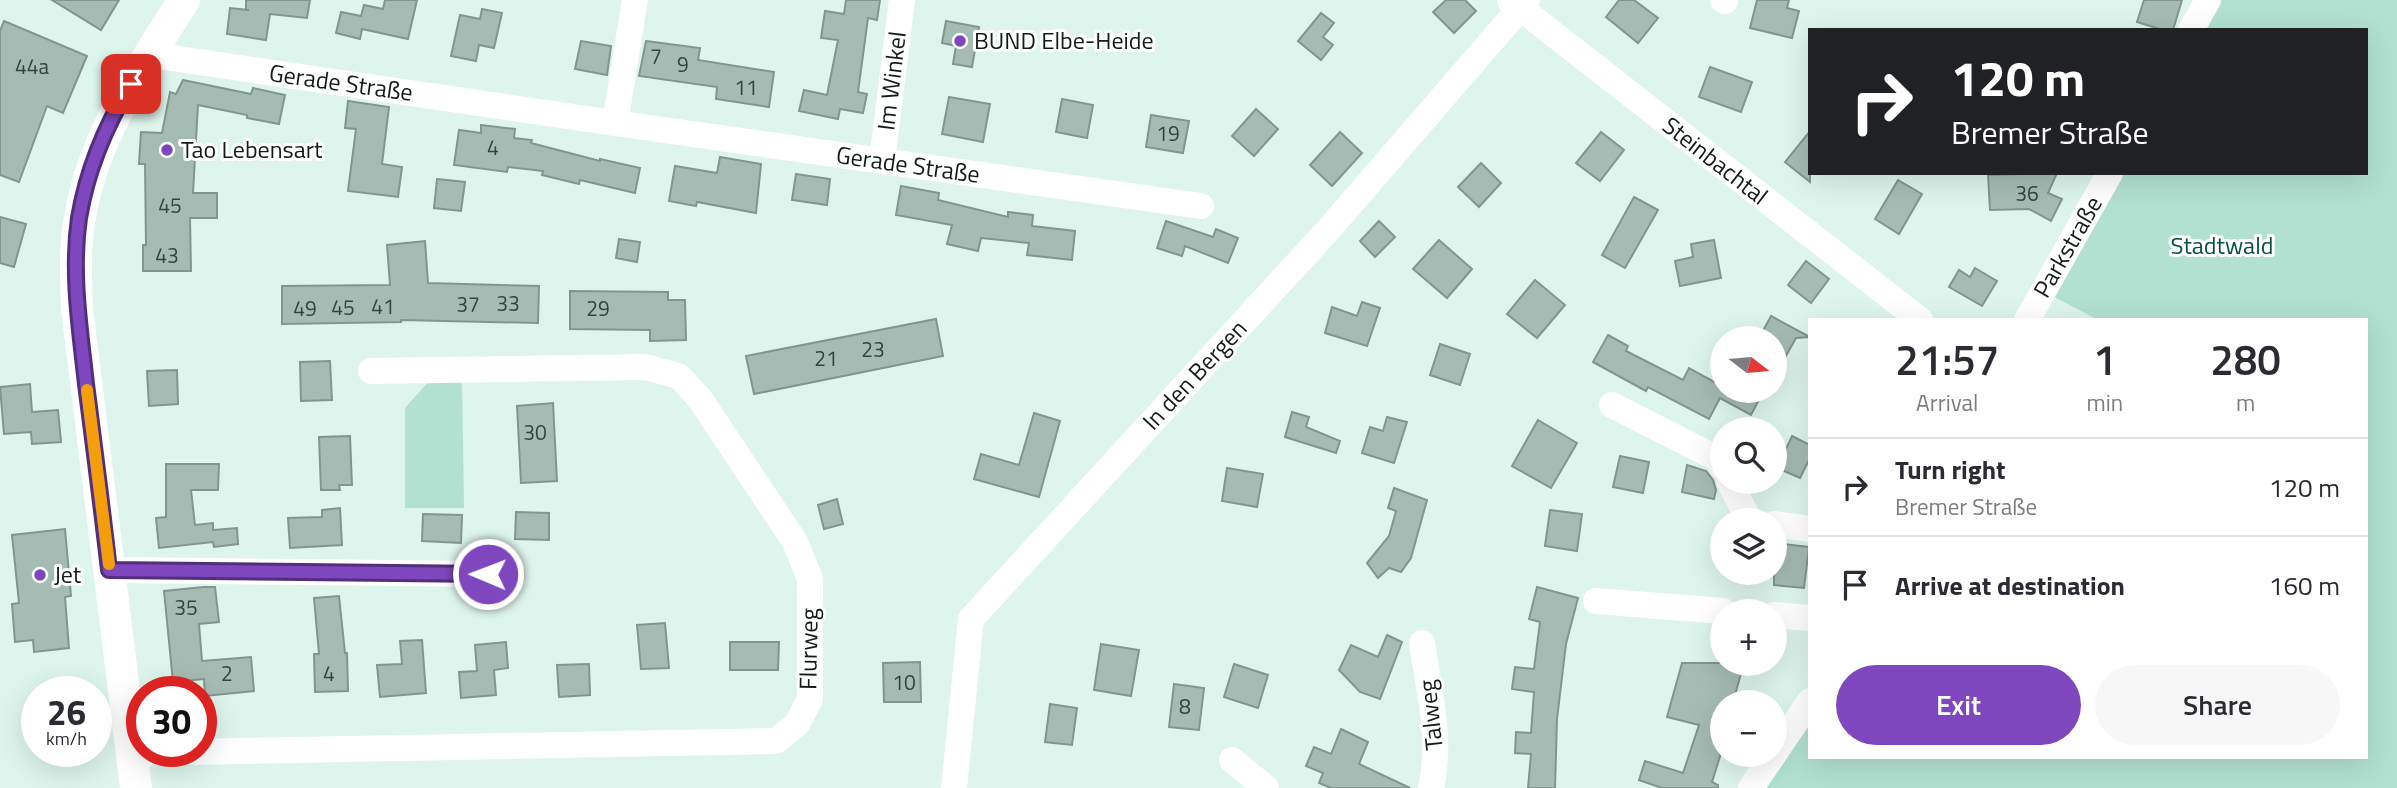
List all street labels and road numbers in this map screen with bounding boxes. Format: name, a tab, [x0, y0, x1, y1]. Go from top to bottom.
street label: Im Winkel	[867, 29, 915, 132]
street label: Gerade Straße	[267, 54, 415, 110]
street label: Steinbachtal	[1655, 107, 1776, 213]
street label: Gerade Straße	[834, 136, 982, 192]
street label: Parkstraße	[2024, 189, 2111, 304]
street label: In den Bergen	[1134, 311, 1255, 438]
street label: Flurweg	[789, 608, 827, 690]
street label: Talweg	[1408, 678, 1452, 752]

